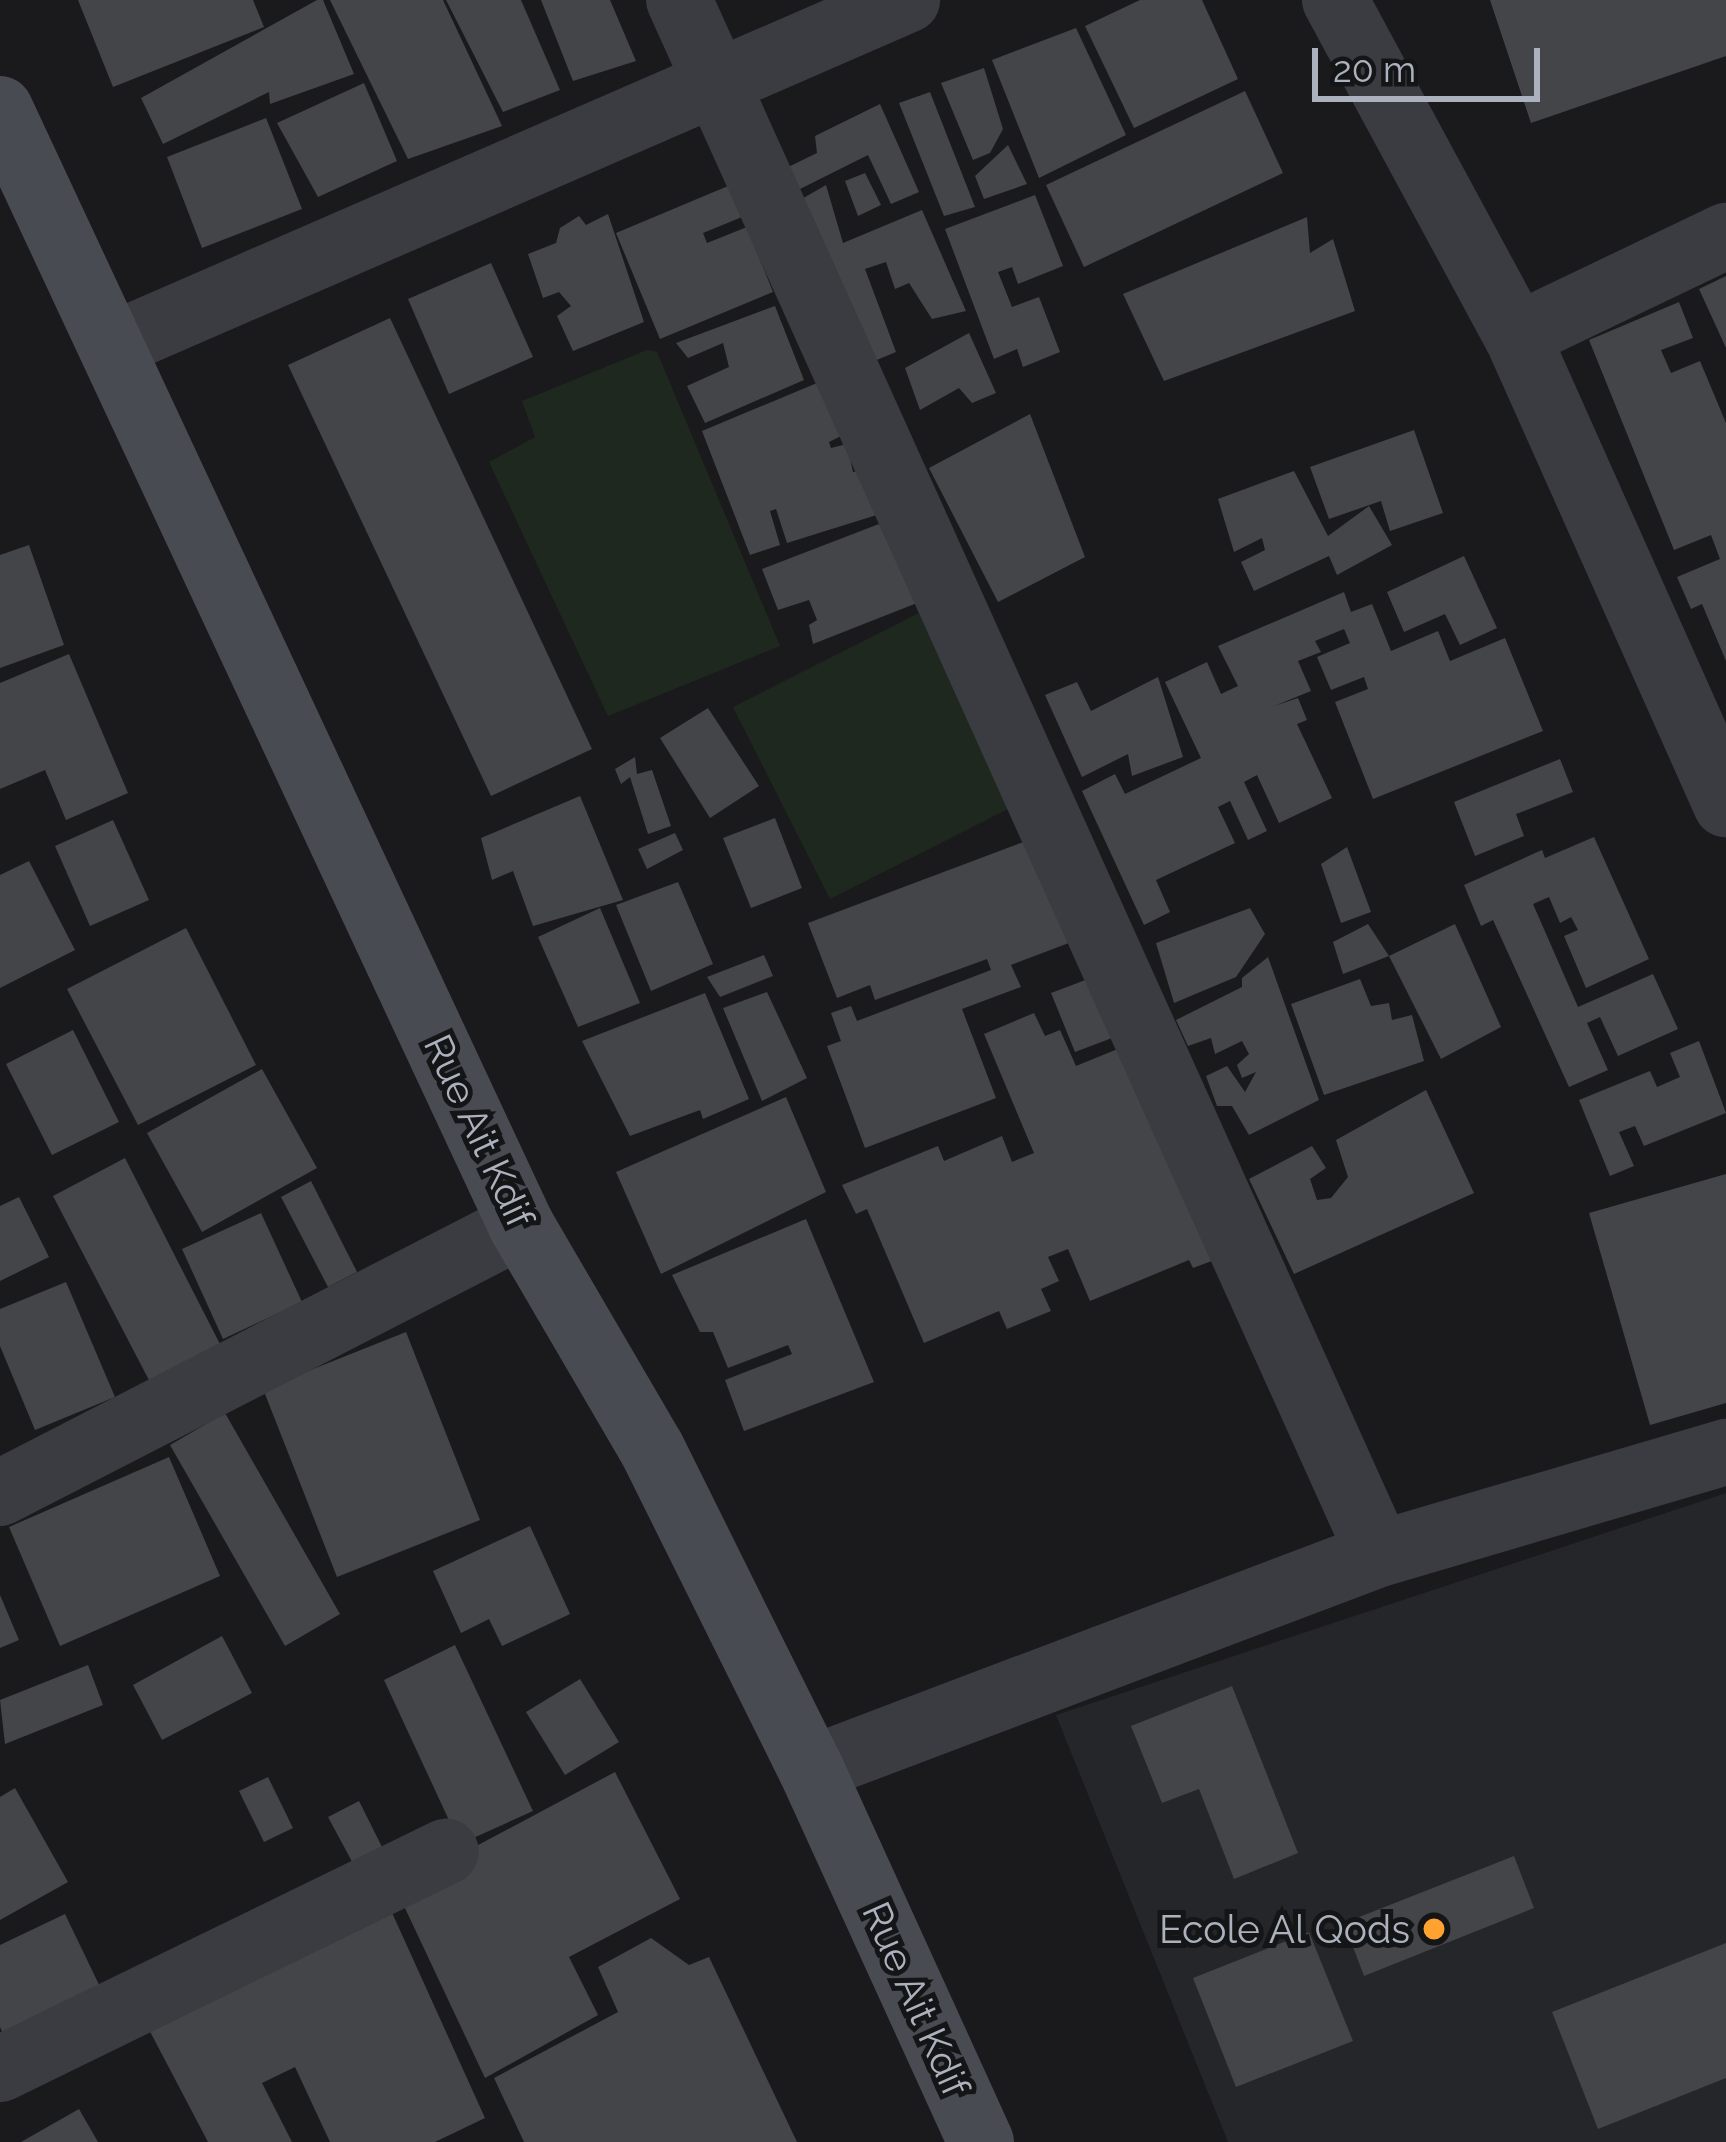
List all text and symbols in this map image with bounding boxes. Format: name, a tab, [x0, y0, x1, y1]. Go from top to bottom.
scale bar	[1318, 24, 1546, 98]
text: 20 m	[1333, 48, 1416, 90]
street label: Rue Ait Kdif	[414, 1027, 544, 1235]
street label: Rue Ait Kdif	[852, 1894, 980, 2104]
place label: Ecole Al Qods	[1157, 1906, 1410, 1952]
marker: Ecole Al Qods	[1421, 1916, 1447, 1942]

